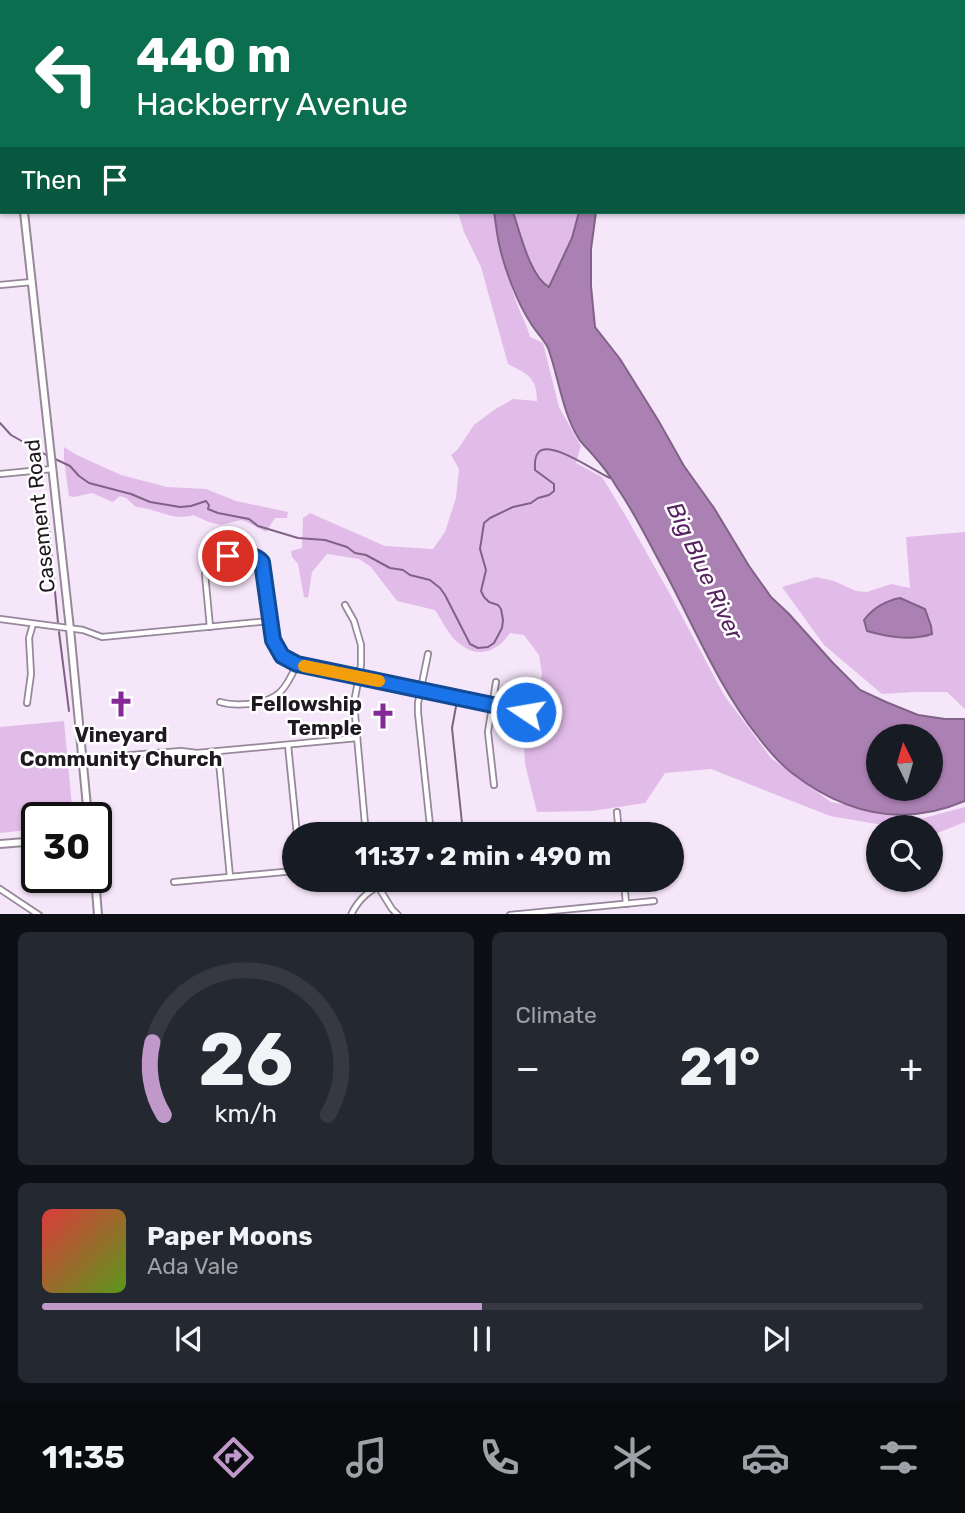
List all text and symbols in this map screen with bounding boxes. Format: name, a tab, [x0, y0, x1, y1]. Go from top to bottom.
text: 440 m	[136, 26, 292, 84]
icon: left	[21, 28, 112, 119]
text: Hackberry Avenue	[136, 85, 408, 123]
icon: arrive	[96, 161, 134, 199]
text: Then	[21, 165, 82, 196]
street label: Casement Road	[19, 438, 60, 594]
water label: Big Blue River	[661, 498, 750, 645]
pin	[198, 526, 258, 586]
icon: arrive	[209, 537, 247, 575]
position arrow	[489, 675, 563, 749]
church icon: Vineyard Community Church	[106, 689, 136, 719]
place label: Fellowship Temple	[250, 691, 362, 740]
church icon: Fellowship Temple	[368, 701, 398, 731]
place label: Vineyard Community Church	[20, 722, 222, 771]
north arrow	[866, 724, 943, 802]
map controls	[866, 724, 943, 892]
speed limit sign: 30	[21, 802, 112, 893]
button: search	[866, 815, 943, 892]
text: 11:37 · 2 min · 490 m	[355, 841, 611, 872]
text: Climate	[516, 1001, 597, 1029]
text: 26	[198, 1017, 293, 1103]
text: 21°	[679, 1036, 760, 1098]
text: −	[516, 1045, 540, 1091]
text: +	[899, 1045, 923, 1091]
text: km/h	[215, 1098, 277, 1127]
text: Paper Moons	[147, 1221, 313, 1252]
text: Ada Vale	[147, 1252, 239, 1280]
icon: previous	[170, 1320, 208, 1358]
icon: pause	[463, 1320, 501, 1358]
icon: next	[757, 1320, 795, 1358]
icon: directions	[209, 1433, 258, 1482]
icon: music	[342, 1433, 391, 1482]
icon: phone	[475, 1433, 524, 1482]
icon: climate	[608, 1433, 657, 1482]
icon: car	[741, 1433, 790, 1482]
icon: filters	[874, 1433, 923, 1482]
text: 11:35	[42, 1438, 125, 1476]

